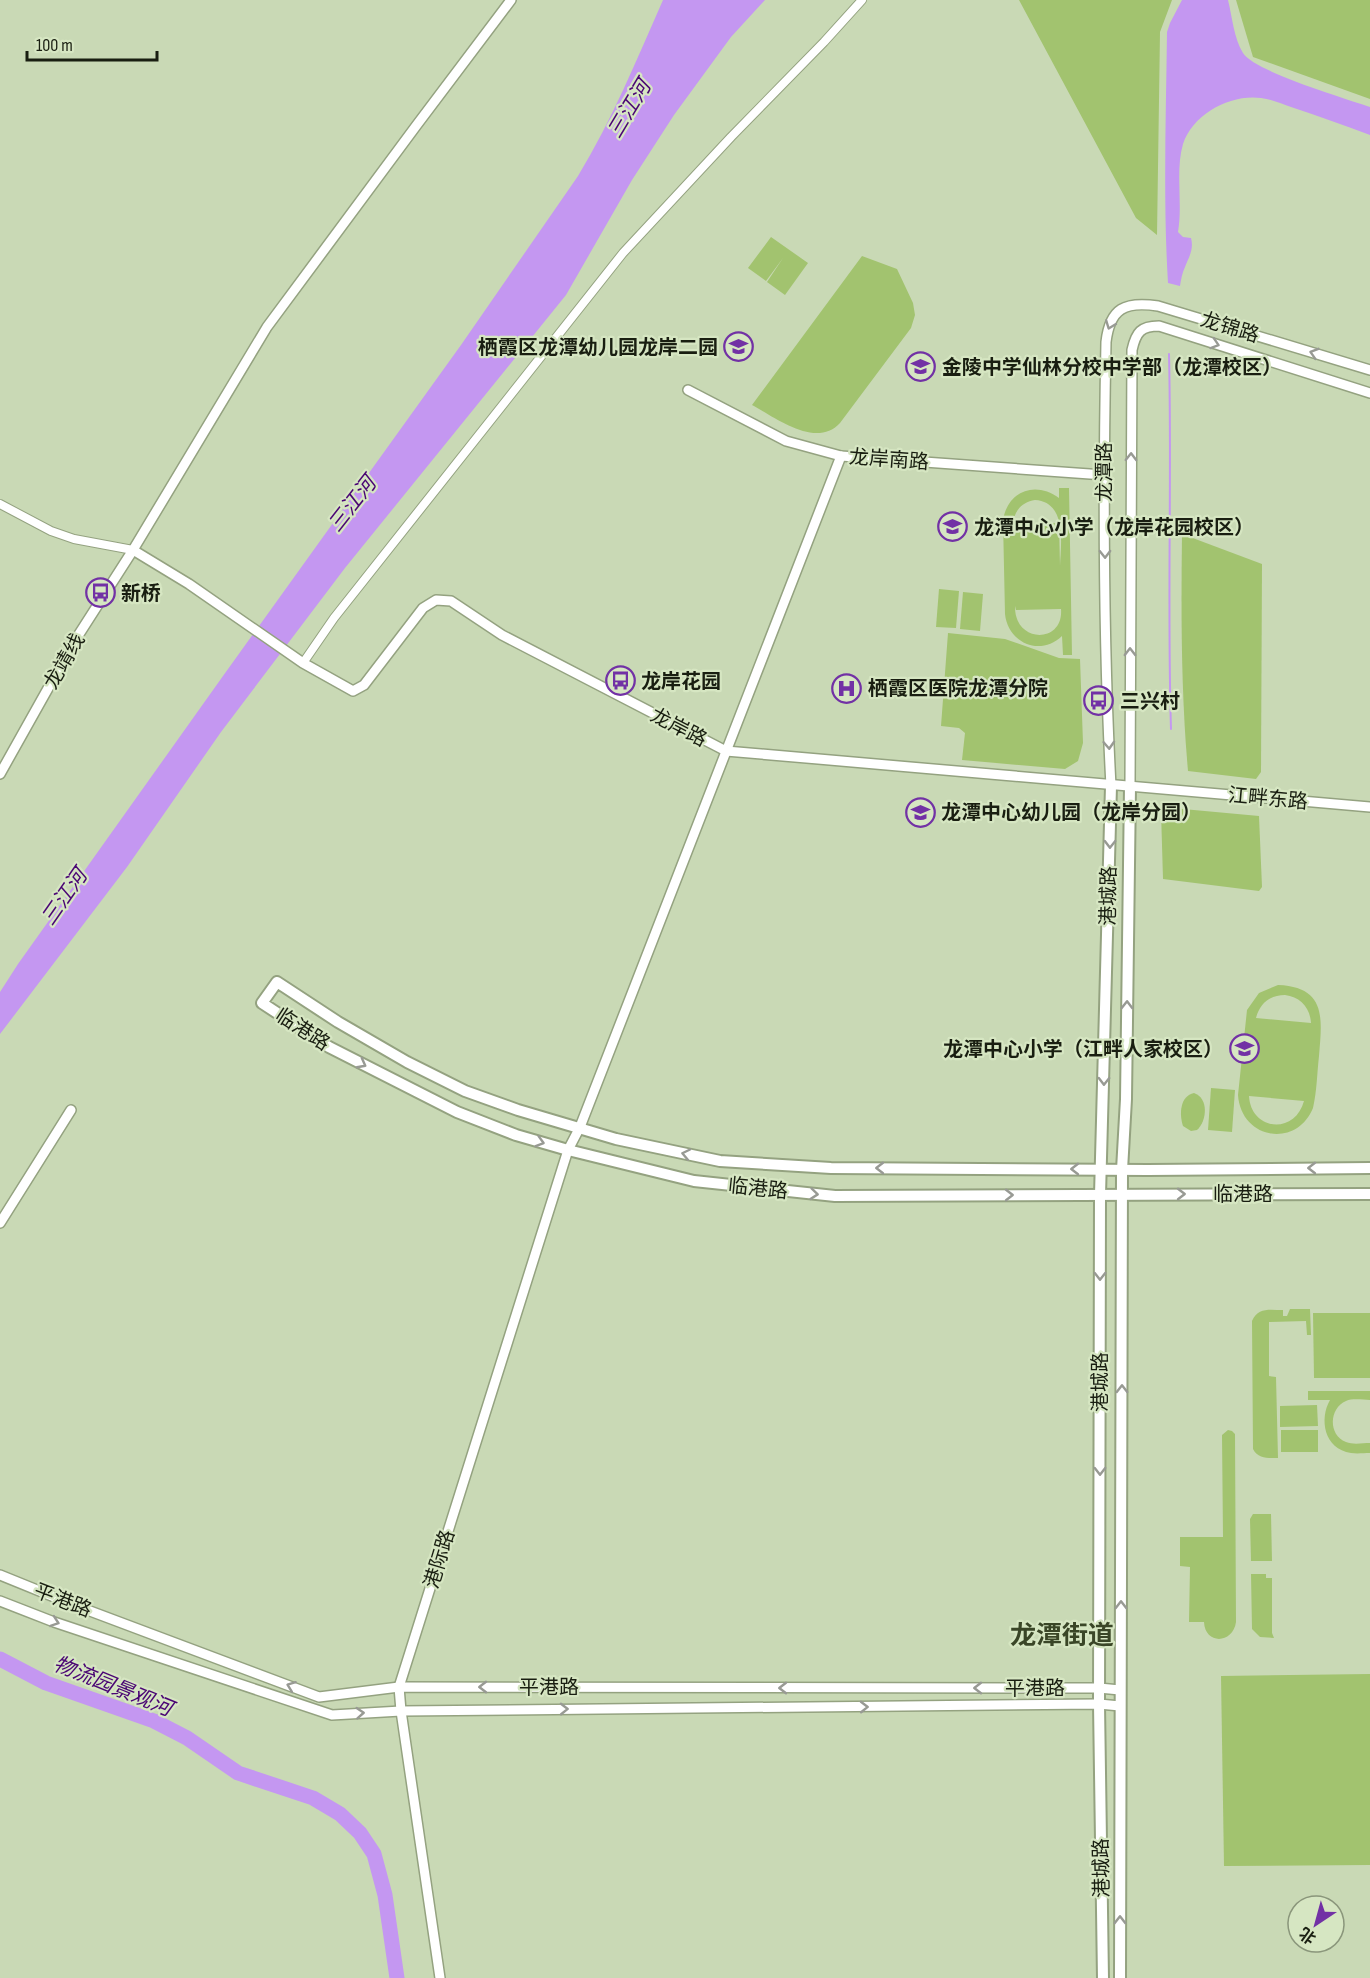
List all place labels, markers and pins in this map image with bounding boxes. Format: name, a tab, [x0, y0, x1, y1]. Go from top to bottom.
school or university icon: 栖霞区龙潭幼儿园龙岸二园	[723, 331, 755, 363]
place label: 栖霞区龙潭幼儿园龙岸二园	[478, 336, 718, 360]
school or university icon: 金陵中学仙林分校中学部（龙潭校区）	[905, 351, 937, 383]
place label: 金陵中学仙林分校中学部（龙潭校区）	[942, 356, 1282, 380]
school or university icon: 龙潭中心小学（龙岸花园校区）	[937, 511, 969, 543]
place label: 龙潭中心小学（龙岸花园校区）	[974, 516, 1254, 540]
bus stop icon: 新桥	[84, 577, 116, 609]
place label: 新桥	[121, 582, 161, 606]
bus stop icon: 龙岸花园	[604, 665, 636, 697]
place label: 龙岸花园	[641, 670, 721, 694]
hospital icon: 栖霞区医院龙潭分院	[831, 672, 863, 704]
place label: 栖霞区医院龙潭分院	[868, 677, 1048, 701]
bus stop icon: 三兴村	[1083, 685, 1115, 717]
place label: 三兴村	[1120, 690, 1180, 714]
school or university icon: 龙潭中心幼儿园（龙岸分园）	[904, 796, 936, 828]
place label: 龙潭中心幼儿园（龙岸分园）	[941, 801, 1201, 825]
school or university icon: 龙潭中心小学（江畔人家校区）	[1228, 1033, 1260, 1065]
place label: 龙潭中心小学（江畔人家校区）	[943, 1038, 1223, 1062]

